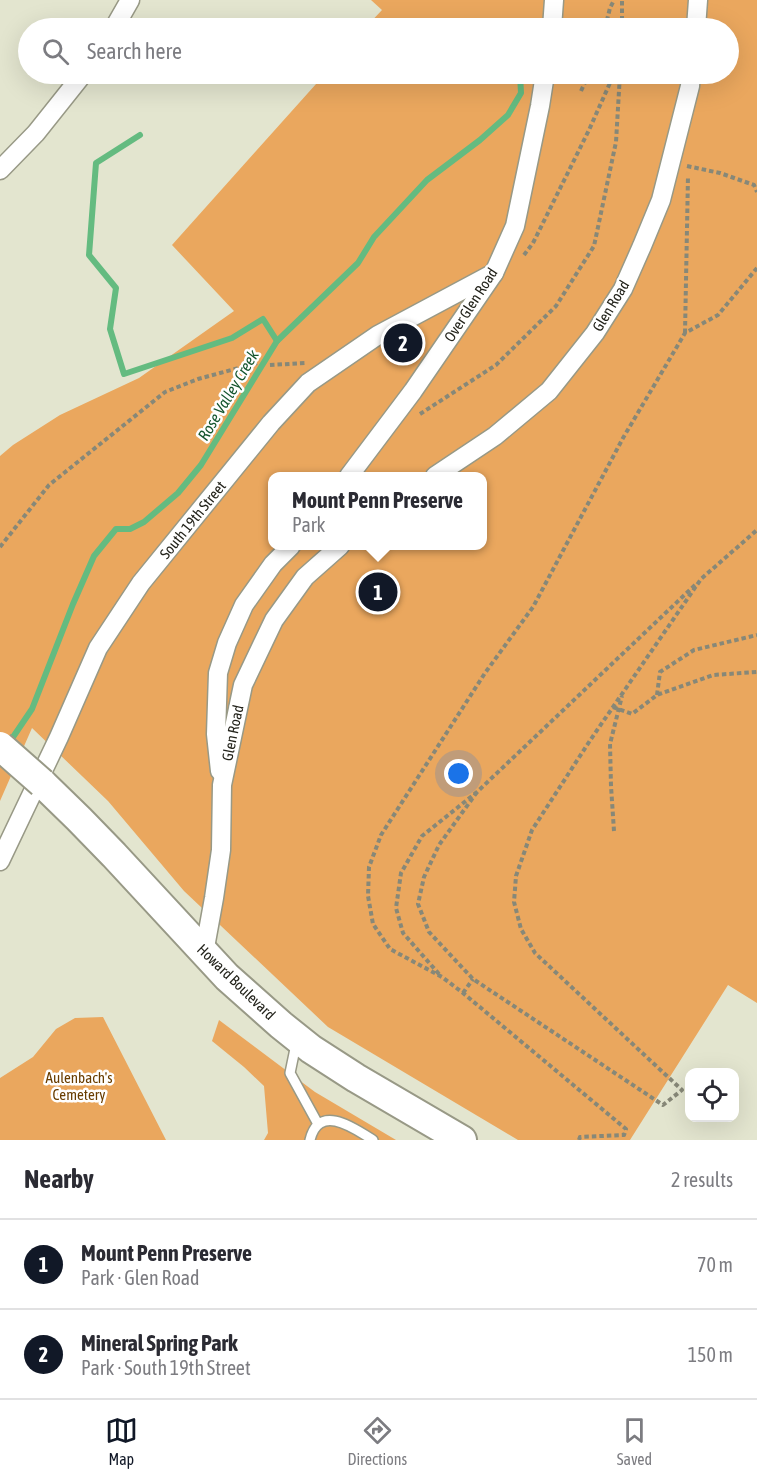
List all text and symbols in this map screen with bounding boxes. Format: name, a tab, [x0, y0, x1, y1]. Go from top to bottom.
search box	[18, 18, 739, 84]
icon: search	[39, 35, 72, 68]
text: Search here	[87, 38, 182, 64]
street label: Over Glen Road	[440, 265, 501, 345]
street label: Glen Road	[589, 277, 632, 334]
pin: 2	[384, 320, 422, 366]
water label: Rose Valley Creek	[194, 346, 263, 444]
popup	[268, 472, 487, 550]
street label: South 19th Street	[156, 477, 229, 562]
text: Mount Penn Preserve	[292, 487, 463, 513]
text: Park	[292, 513, 325, 536]
pin: 1	[358, 570, 398, 614]
street label: Glen Road	[218, 703, 247, 762]
your location	[444, 759, 473, 788]
street label: Howard Boulevard	[194, 940, 279, 1023]
map controls	[685, 1068, 739, 1122]
button: locate	[685, 1068, 739, 1122]
park label: Aulenbach's Cemetery	[46, 1069, 112, 1103]
text: Nearby	[24, 1164, 94, 1194]
text: 2 results	[671, 1168, 733, 1191]
text: Mount Penn Preserve	[81, 1240, 252, 1266]
text: 1	[39, 1253, 48, 1276]
text: 70 m	[697, 1253, 733, 1276]
text: Park · Glen Road	[81, 1266, 200, 1289]
text: Mineral Spring Park	[81, 1330, 238, 1356]
text: 2	[39, 1343, 48, 1366]
text: 150 m	[688, 1343, 733, 1366]
text: Park · South 19th Street	[81, 1356, 251, 1379]
tab: Map	[105, 1414, 138, 1468]
tab: Directions	[347, 1414, 407, 1468]
tab: Saved	[617, 1414, 652, 1468]

